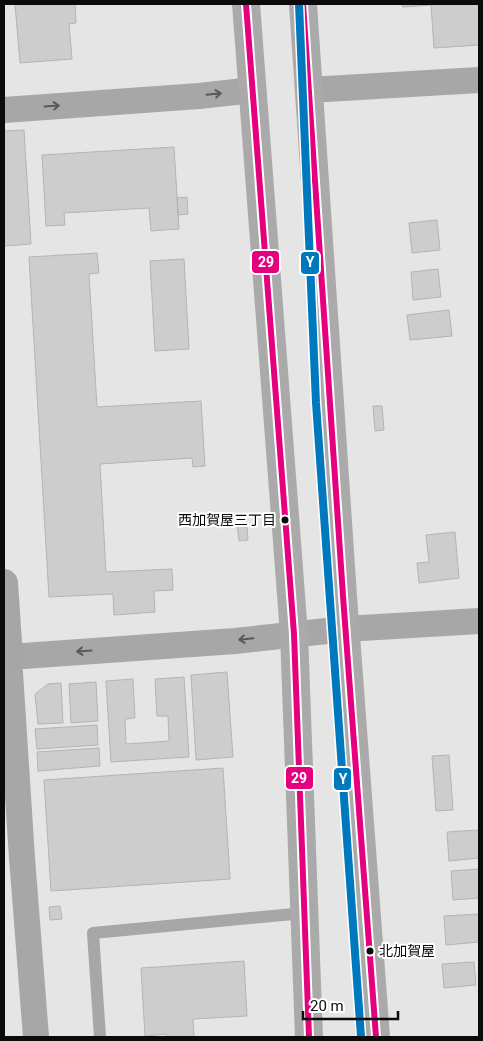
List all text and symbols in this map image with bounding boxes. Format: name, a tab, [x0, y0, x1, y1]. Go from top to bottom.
one-way arrow	[206, 90, 222, 99]
one-way arrow	[44, 102, 60, 111]
line badge: 29	[251, 250, 280, 274]
line badge: Y	[300, 251, 320, 275]
text: 29	[258, 254, 274, 270]
text: Y	[306, 254, 315, 270]
place label: 西加賀屋三丁目	[178, 512, 276, 528]
marker: 西加賀屋三丁目	[280, 515, 290, 525]
one-way arrow	[238, 634, 254, 644]
one-way arrow	[76, 647, 92, 656]
line badge: 29	[285, 766, 314, 790]
line badge: Y	[333, 767, 352, 791]
text: 29	[291, 770, 307, 786]
text: Y	[339, 771, 348, 787]
place label: 北加賀屋	[379, 943, 435, 959]
marker: 北加賀屋	[365, 946, 375, 956]
scale bar	[303, 988, 398, 1020]
text: 20 m	[310, 997, 344, 1015]

